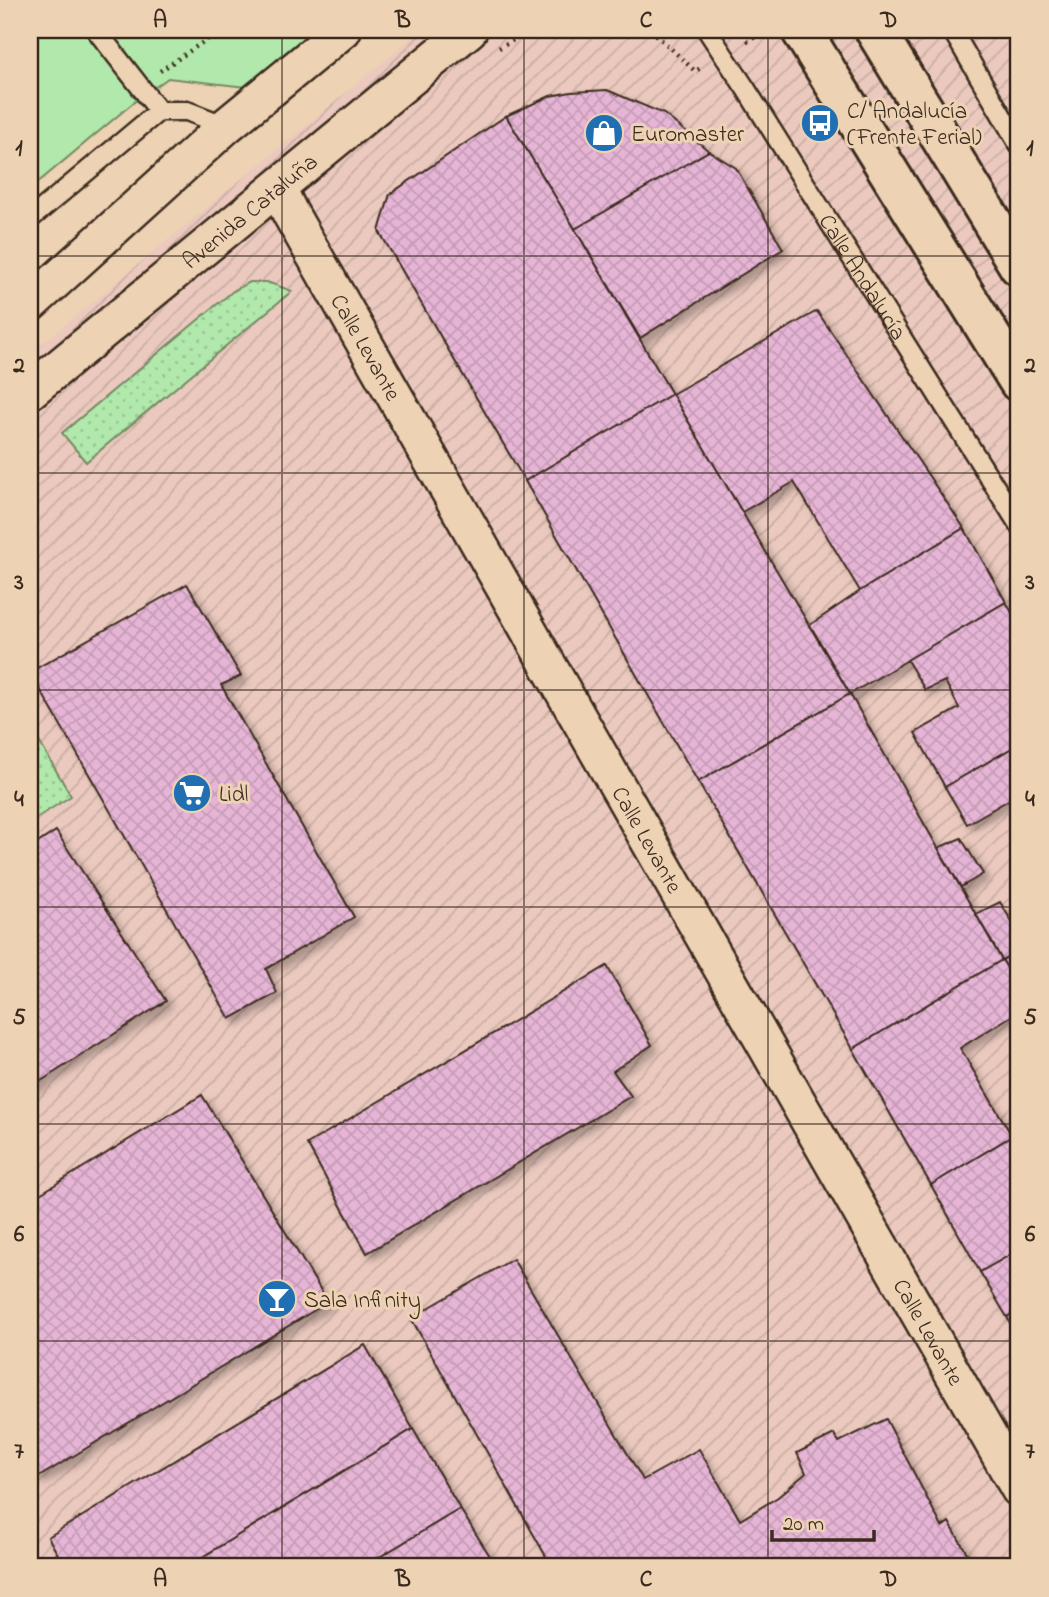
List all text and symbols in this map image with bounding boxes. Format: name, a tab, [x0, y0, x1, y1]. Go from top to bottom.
text: A	[153, 5, 167, 38]
text: B	[394, 5, 411, 38]
text: C	[640, 5, 653, 38]
text: D	[880, 5, 897, 38]
place label: C/ Andalucía (Frente Ferial)	[847, 96, 982, 155]
bus stop icon: C/ Andalucía (Frente Ferial)	[799, 102, 841, 144]
shop icon: Euromaster	[583, 112, 625, 154]
place label: Euromaster	[631, 119, 745, 152]
text: 1	[15, 133, 23, 166]
text: 1	[1026, 133, 1034, 166]
street label: Avenida Cataluña	[176, 147, 326, 278]
street label: Calle Andalucía	[809, 208, 913, 347]
street label: Calle Levante	[321, 289, 408, 408]
text: 2	[12, 350, 25, 383]
text: 2	[1023, 350, 1036, 383]
text: 3	[13, 567, 24, 600]
text: 3	[1024, 567, 1035, 600]
supermarket icon: Lidl	[171, 772, 213, 814]
place label: Lidl	[219, 779, 248, 812]
street label: Calle Levante	[602, 781, 690, 901]
text: 4	[14, 784, 24, 817]
text: 4	[1025, 784, 1035, 817]
text: 5	[12, 1002, 26, 1035]
text: 5	[1023, 1002, 1037, 1035]
text: 6	[14, 1219, 25, 1252]
text: 6	[1025, 1219, 1036, 1252]
street label: Calle Levante	[883, 1273, 971, 1393]
bar icon: Sala Infinity	[256, 1278, 298, 1320]
place label: Sala Infinity	[304, 1285, 421, 1320]
text: 7	[14, 1436, 24, 1469]
text: 7	[1025, 1436, 1035, 1469]
scale bar	[772, 1499, 874, 1543]
text: 20 m	[783, 1510, 824, 1540]
text: A	[153, 1564, 167, 1597]
text: B	[394, 1564, 411, 1597]
text: C	[640, 1564, 653, 1597]
text: D	[880, 1564, 897, 1597]

